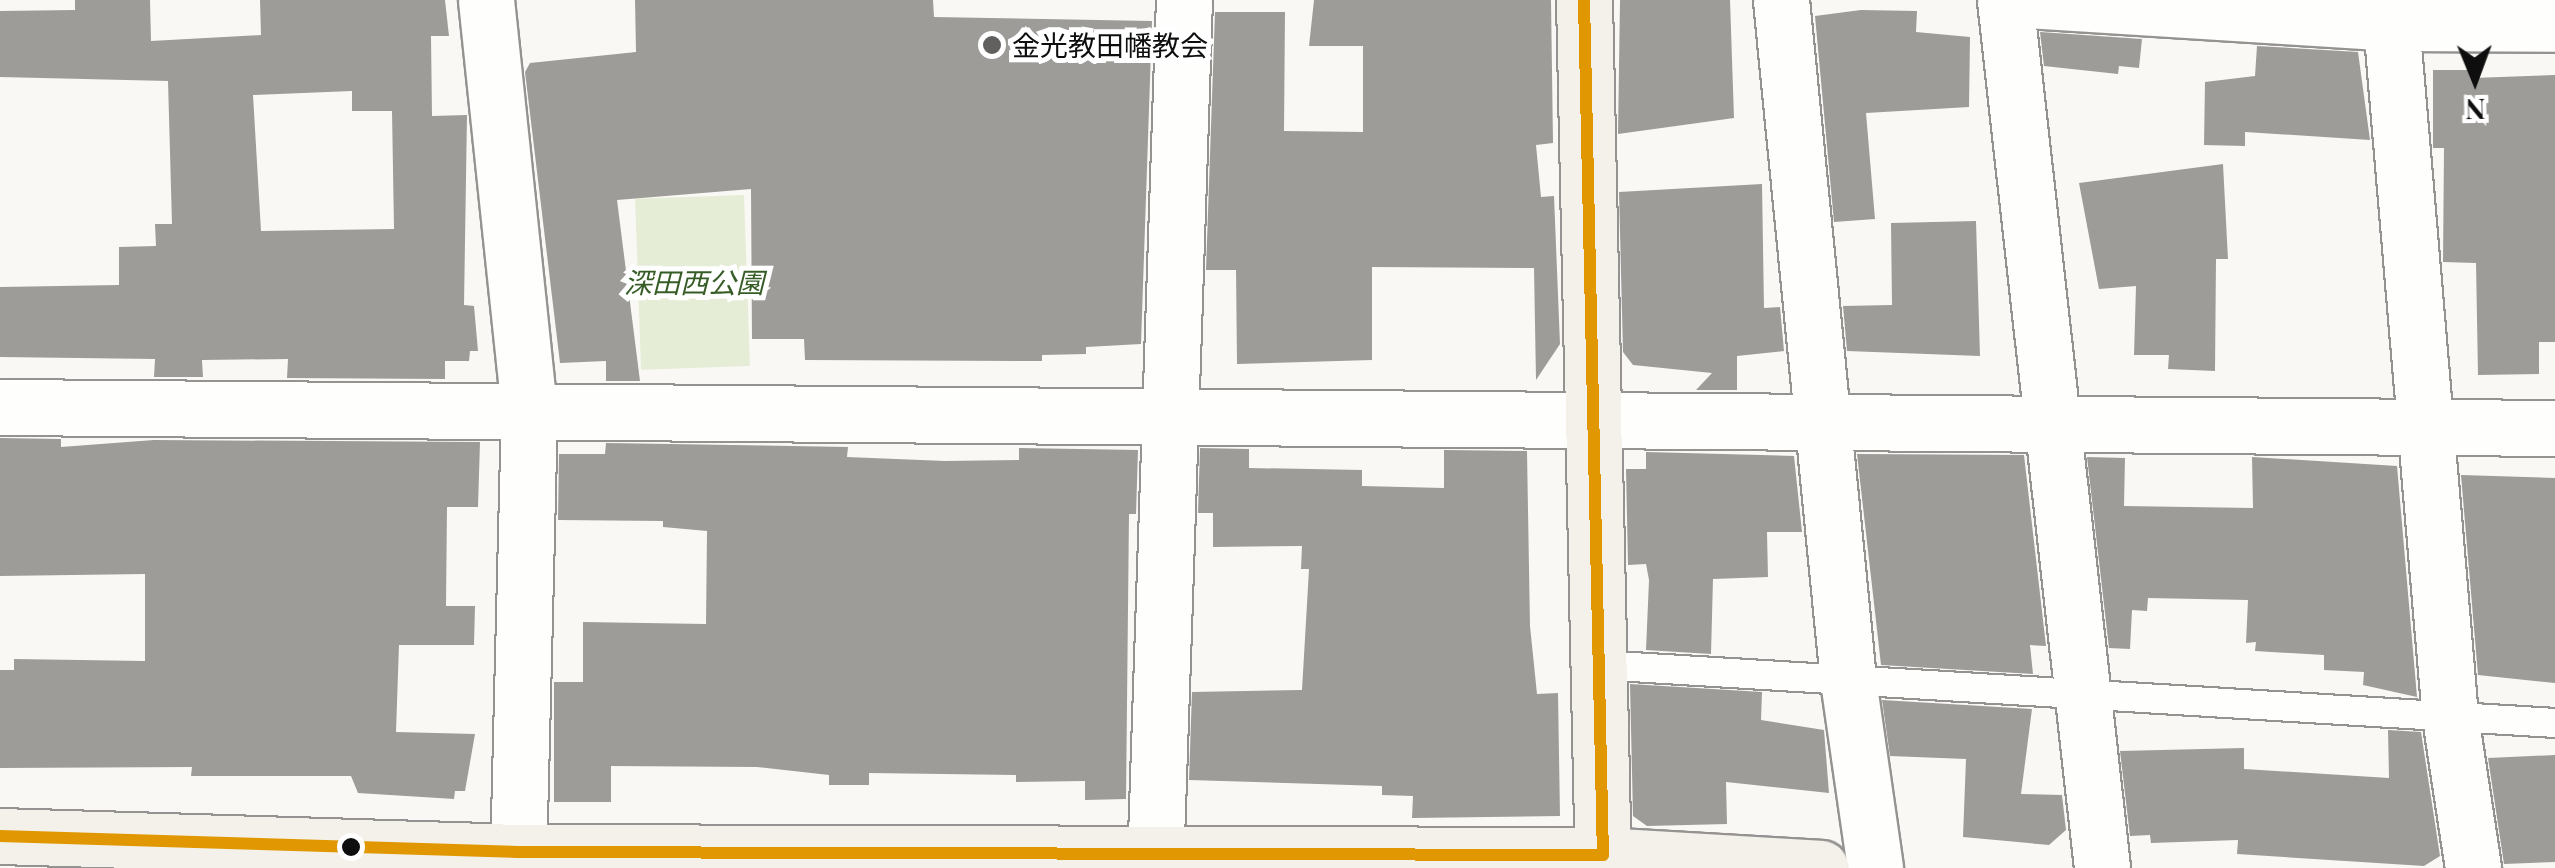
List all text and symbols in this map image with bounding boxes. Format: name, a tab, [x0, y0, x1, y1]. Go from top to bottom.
place label: 金光教田幡教会	[1012, 28, 1208, 62]
north arrow	[2425, 30, 2525, 130]
marker: 金光教田幡教会	[981, 34, 1003, 56]
text: N	[2465, 92, 2486, 129]
park label: 深田西公園	[624, 265, 764, 299]
unlabelled marker	[341, 837, 361, 857]

